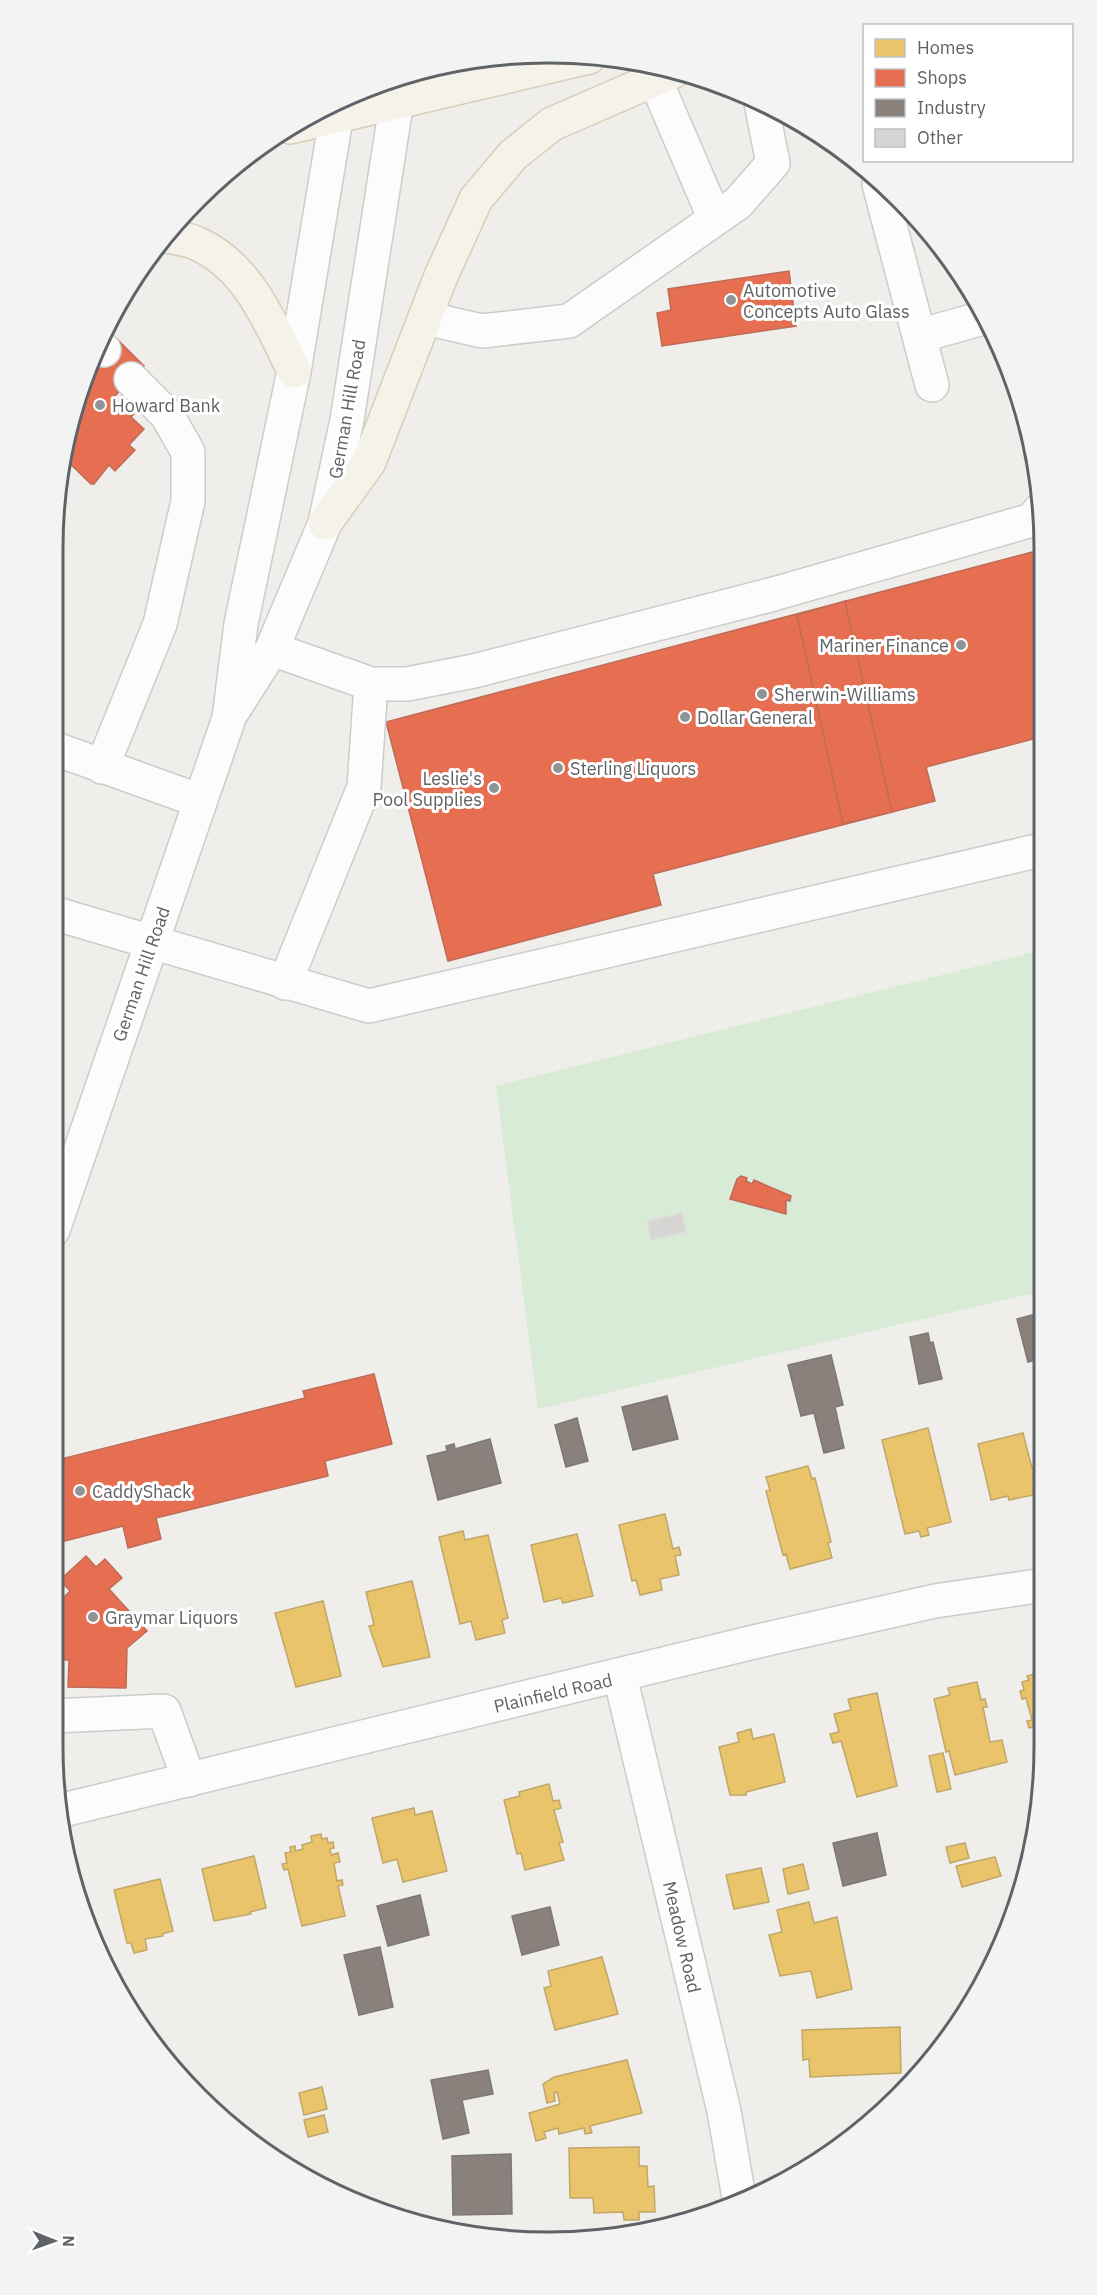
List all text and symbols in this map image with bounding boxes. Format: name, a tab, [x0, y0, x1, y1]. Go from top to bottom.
legend	[863, 24, 1073, 162]
text: Homes	[917, 36, 974, 59]
text: Shops	[917, 66, 967, 89]
text: Industry	[917, 96, 986, 119]
text: Other	[917, 126, 963, 149]
place label: Automotive Concepts Auto Glass	[743, 279, 910, 323]
marker: Automotive Concepts Auto Glass	[724, 293, 738, 307]
street label: German Hill Road	[323, 337, 371, 481]
place label: Howard Bank	[112, 394, 221, 417]
marker: Howard Bank	[93, 398, 107, 412]
place label: Mariner Finance	[819, 634, 949, 657]
marker: Mariner Finance	[954, 638, 968, 652]
place label: Sherwin-Williams	[774, 683, 916, 706]
marker: Sherwin-Williams	[755, 687, 769, 701]
place label: Dollar General	[697, 706, 813, 729]
marker: Dollar General	[678, 710, 692, 724]
place label: Sterling Liquors	[570, 757, 696, 780]
marker: Sterling Liquors	[551, 761, 565, 775]
place label: Leslie's Pool Supplies	[373, 767, 482, 811]
marker: Leslie's Pool Supplies	[487, 781, 501, 795]
street label: German Hill Road	[107, 903, 175, 1045]
place label: CaddyShack	[92, 1480, 192, 1503]
marker: CaddyShack	[73, 1484, 87, 1498]
place label: Graymar Liquors	[105, 1606, 238, 1629]
marker: Graymar Liquors	[86, 1610, 100, 1624]
street label: Plainfield Road	[491, 1668, 615, 1718]
street label: Meadow Road	[658, 1879, 706, 1995]
north arrow	[24, 2211, 84, 2271]
text: N	[59, 2235, 79, 2247]

